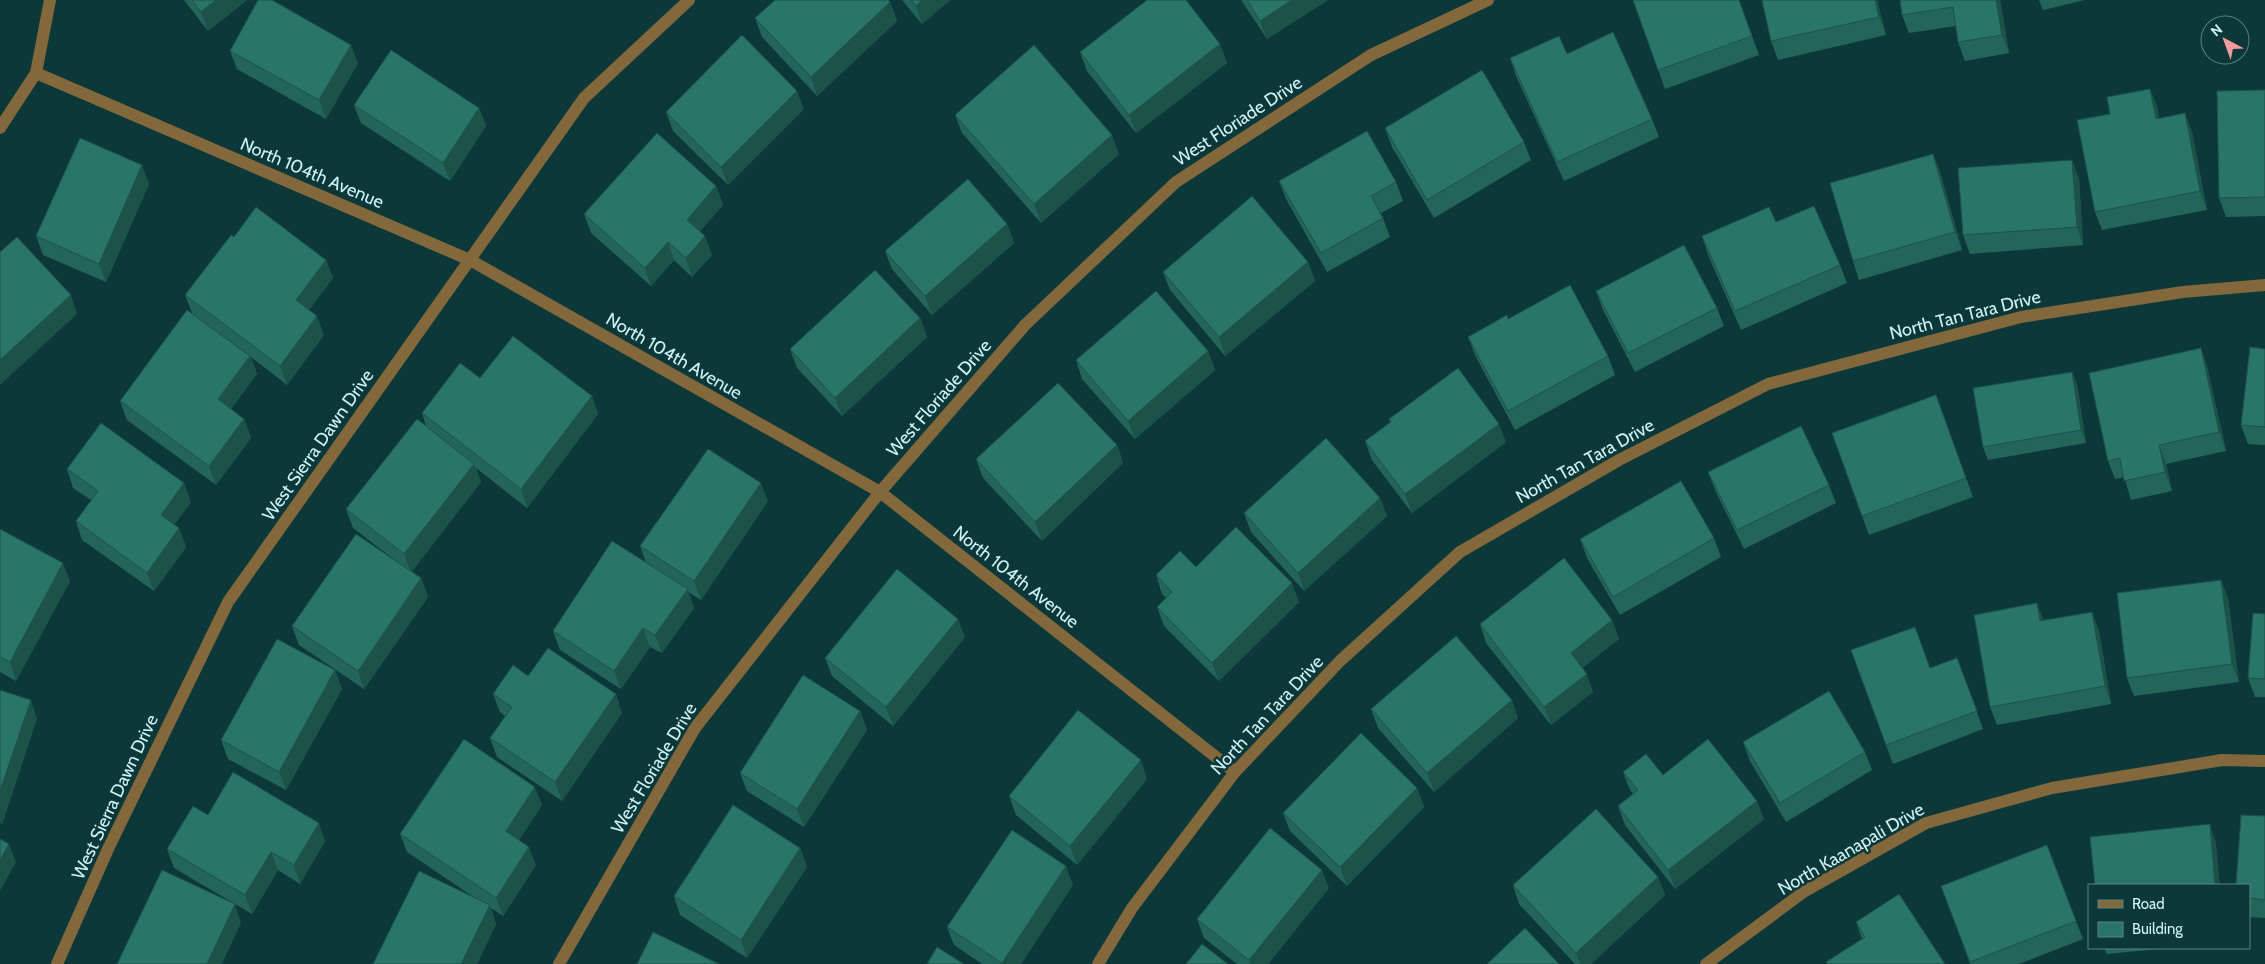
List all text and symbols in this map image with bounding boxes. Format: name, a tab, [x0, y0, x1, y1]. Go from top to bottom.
north arrow	[2200, 15, 2250, 65]
text: N	[2207, 20, 2226, 40]
street label: West Floriade Drive	[1170, 71, 1306, 171]
street label: North 104th Avenue	[237, 133, 387, 213]
street label: North Tan Tara Drive	[1887, 286, 2043, 344]
street label: North 104th Avenue	[602, 308, 746, 404]
street label: West Floriade Drive	[882, 335, 996, 461]
street label: West Sierra Dawn Drive	[258, 365, 378, 525]
street label: North Tan Tara Drive	[1512, 414, 1658, 508]
street label: North 104th Avenue	[949, 521, 1083, 633]
street label: North Tan Tara Drive	[1206, 651, 1328, 779]
street label: West Floriade Drive	[606, 699, 702, 837]
street label: West Sierra Dawn Drive	[67, 711, 163, 883]
street label: North Kaanapali Drive	[1774, 798, 1928, 900]
legend	[2088, 884, 2250, 949]
text: Road	[2132, 895, 2165, 913]
text: Building	[2132, 920, 2183, 938]

